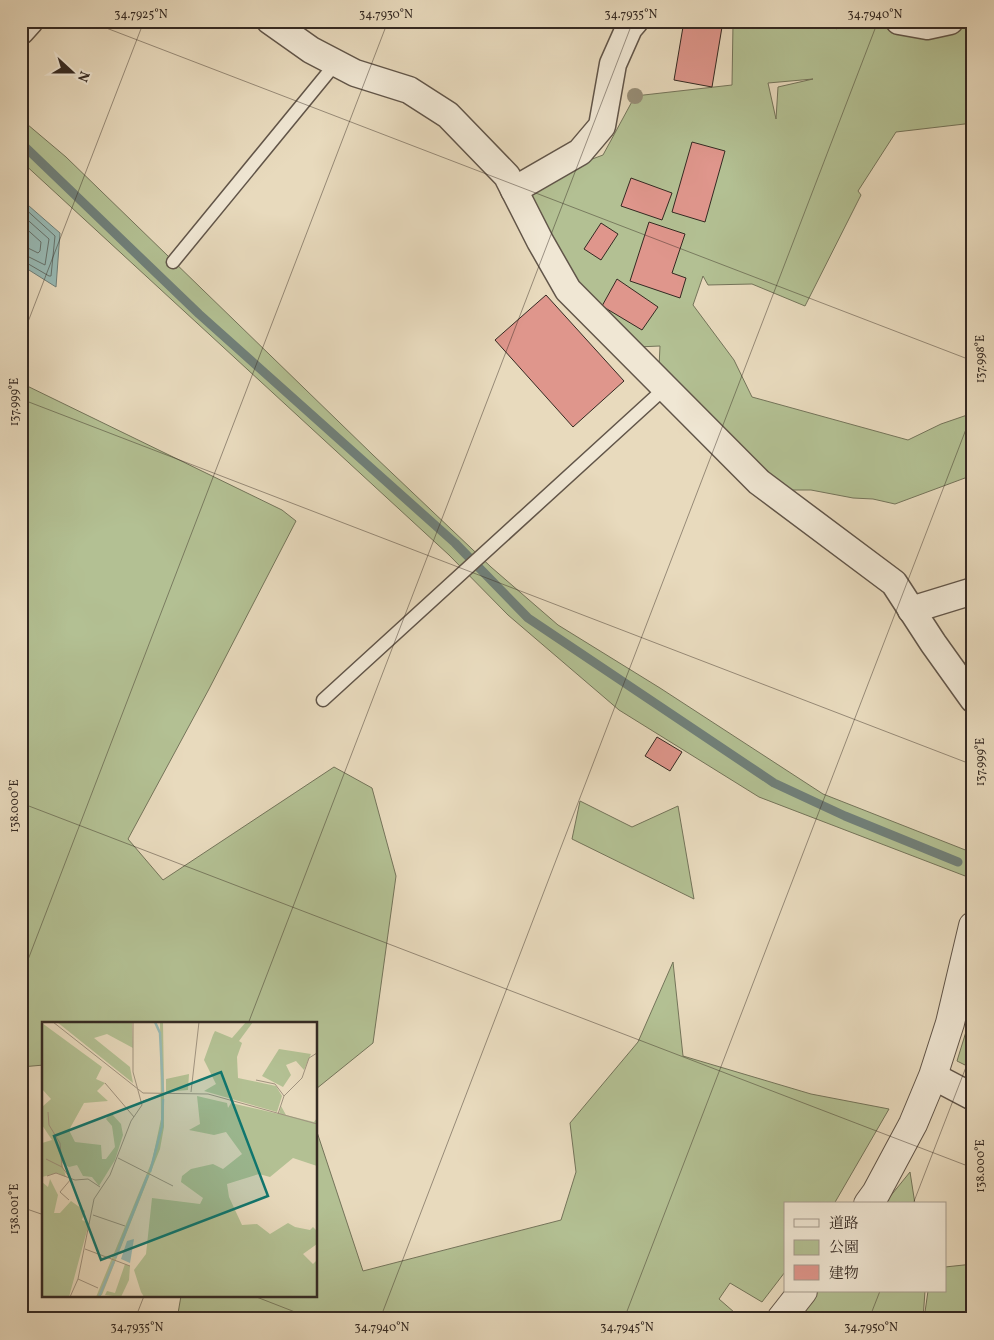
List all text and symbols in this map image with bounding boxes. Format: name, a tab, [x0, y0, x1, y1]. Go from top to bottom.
text: 34.7925°N	[114, 7, 168, 23]
text: 34.7930°N	[359, 7, 413, 23]
text: 34.7935°N	[605, 7, 658, 23]
text: 34.7940°N	[848, 7, 903, 23]
north arrow	[48, 48, 98, 98]
text: N	[72, 68, 93, 84]
text: 137.998°E	[973, 335, 989, 383]
text: 137.999°E	[7, 378, 23, 426]
text: 137.999°E	[973, 738, 989, 786]
text: 138.000°E	[7, 779, 23, 833]
inset map	[42, 1022, 318, 1298]
text: 138.000°E	[973, 1139, 989, 1193]
text: 138.001°E	[7, 1184, 23, 1234]
legend	[784, 1202, 946, 1292]
text: 道路	[829, 1214, 859, 1235]
text: 公園	[829, 1238, 859, 1259]
text: 建物	[829, 1264, 859, 1285]
text: 34.7935°N	[111, 1320, 164, 1336]
text: 34.7940°N	[355, 1320, 410, 1336]
text: 34.7945°N	[600, 1320, 654, 1336]
text: 34.7950°N	[844, 1320, 898, 1336]

